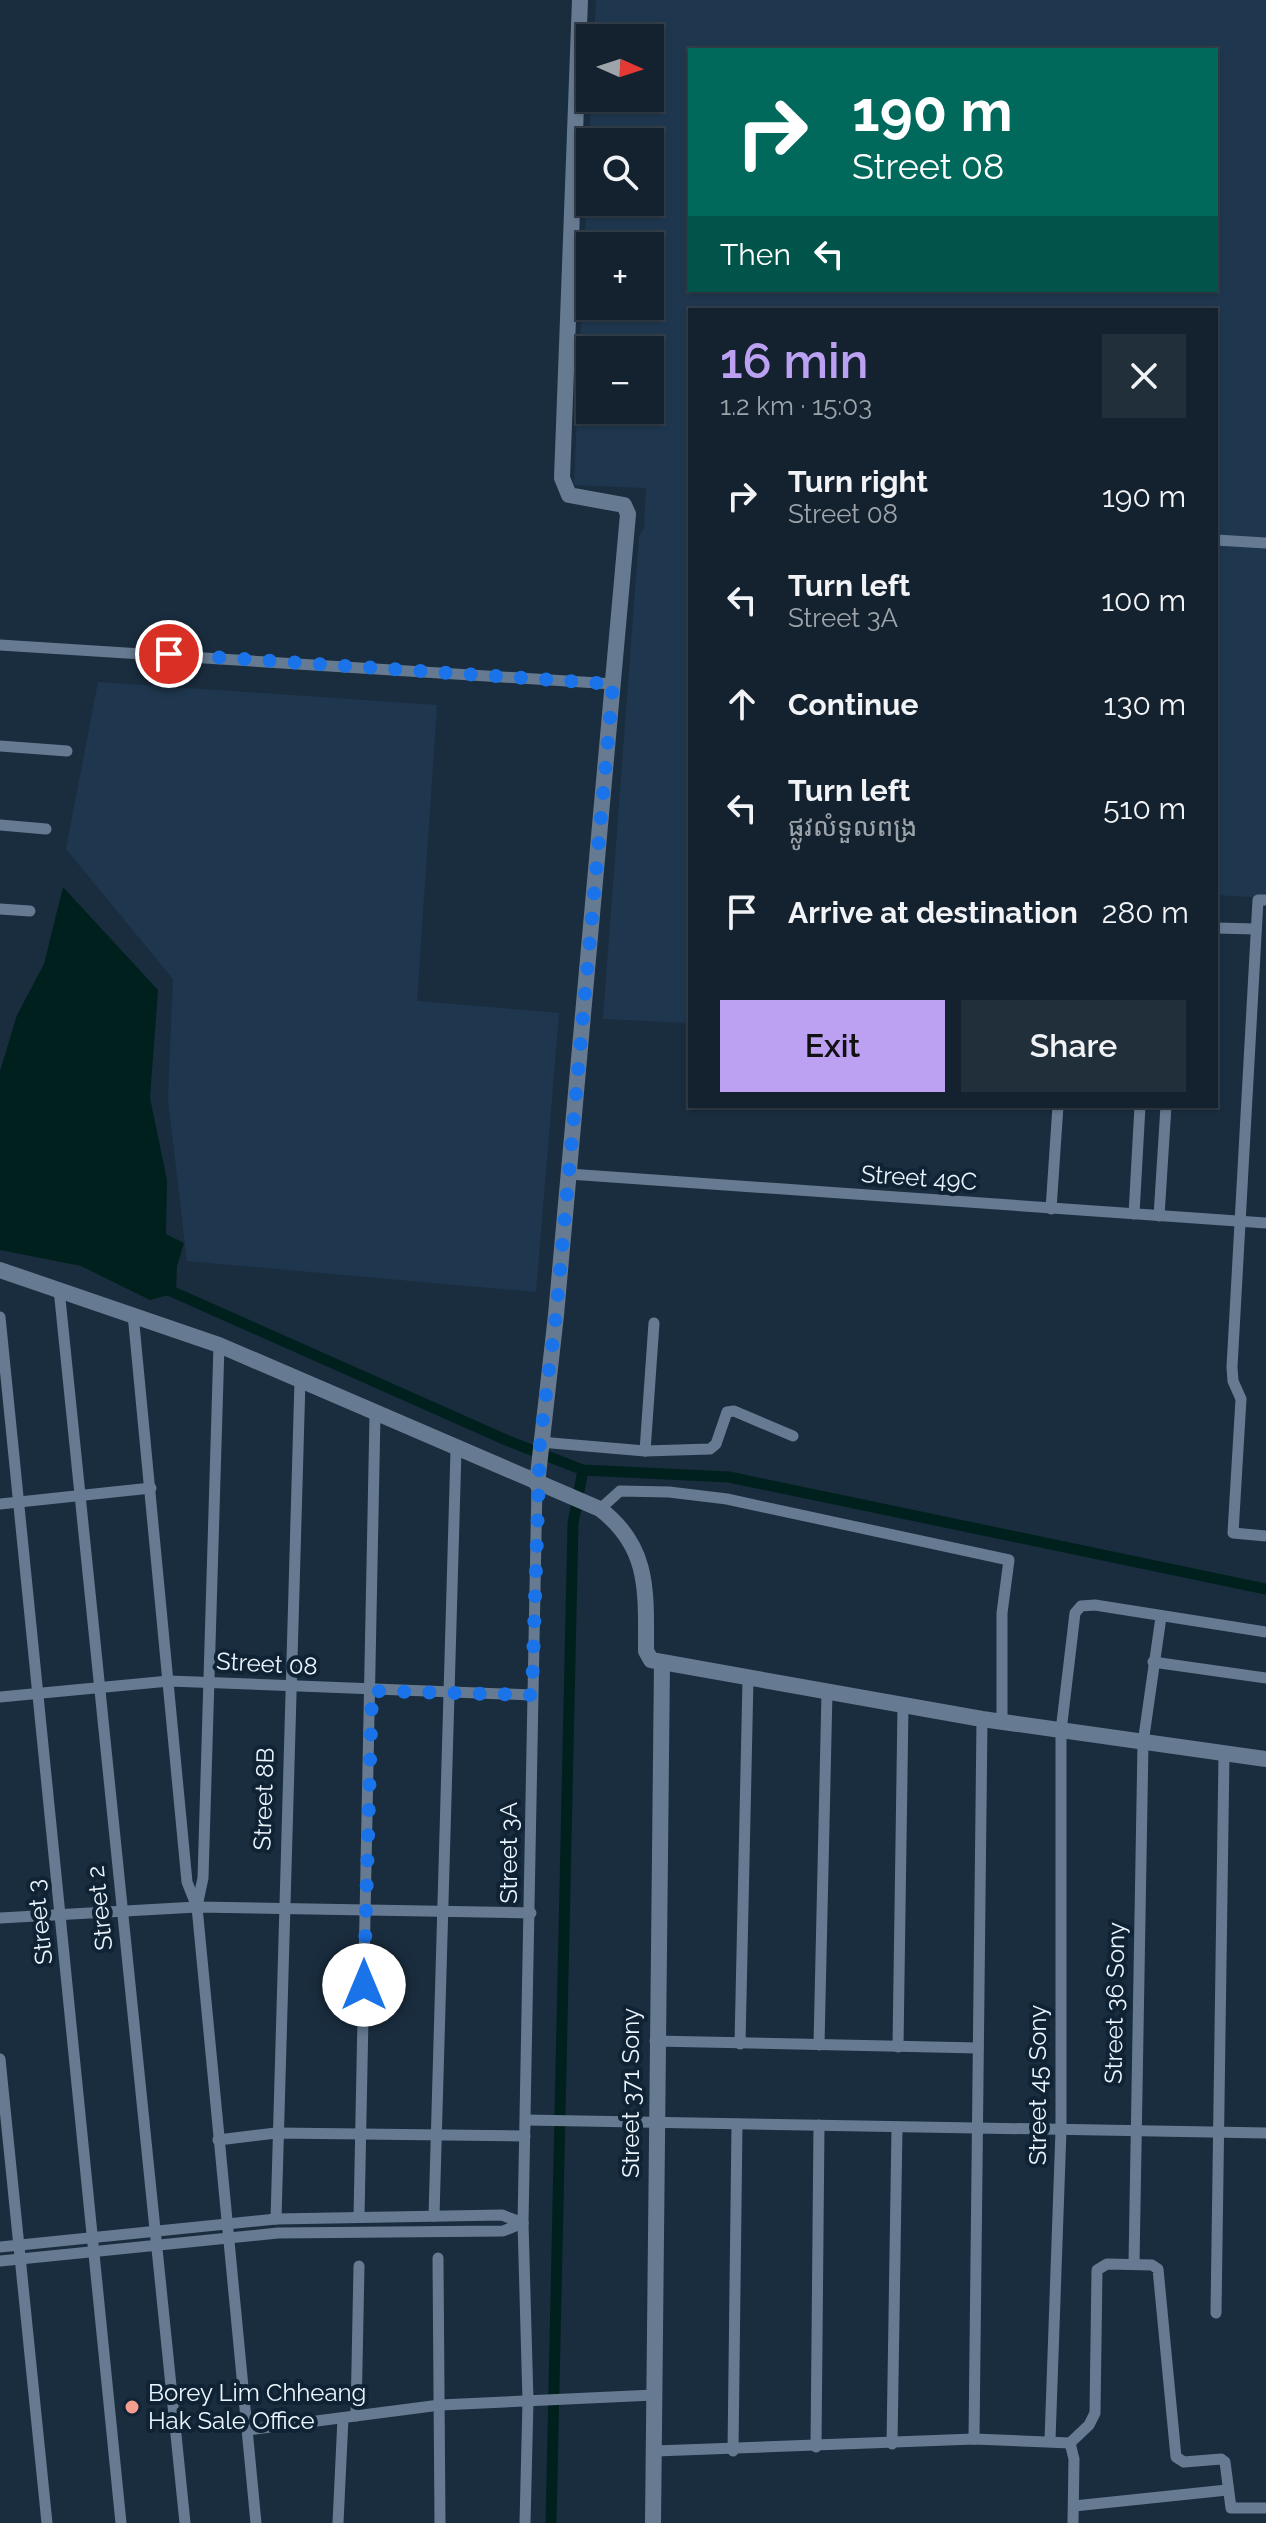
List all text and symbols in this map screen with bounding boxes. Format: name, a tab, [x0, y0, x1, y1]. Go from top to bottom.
north arrow	[576, 24, 664, 112]
map controls	[576, 24, 664, 424]
text: 190 m	[852, 78, 1013, 144]
icon: right	[720, 80, 824, 184]
button: search	[576, 128, 664, 216]
text: Street 08	[852, 145, 1004, 187]
button: +	[576, 232, 664, 320]
icon: left	[807, 232, 851, 276]
text: Then	[720, 237, 791, 272]
text: 16 min	[720, 333, 868, 389]
button: close	[1102, 334, 1186, 418]
button: −	[576, 336, 664, 424]
text: 1.2 km · 15:03	[720, 391, 872, 421]
text: Turn right	[788, 464, 928, 499]
icon: right	[720, 474, 764, 518]
text: 190 m	[1102, 479, 1186, 514]
text: Street 08	[788, 499, 898, 529]
text: Turn left	[788, 568, 910, 603]
icon: left	[720, 578, 764, 622]
text: 100 m	[1101, 583, 1186, 618]
text: Street 3A	[788, 603, 898, 633]
pin	[135, 620, 203, 688]
icon: arrive	[147, 632, 191, 676]
icon: ahead	[720, 682, 764, 726]
text: Continue	[788, 687, 919, 722]
text: 130 m	[1104, 687, 1186, 722]
text: Turn left	[788, 773, 910, 808]
icon: left	[720, 786, 764, 830]
text: 510 m	[1103, 791, 1186, 826]
text: ផ្លូវលំទួលពង្រ	[788, 812, 917, 842]
icon: arrive	[720, 890, 764, 934]
text: Arrive at destination	[788, 895, 1078, 930]
text: 280 m	[1102, 895, 1189, 930]
button: Exit	[720, 1000, 945, 1092]
button: Share	[961, 1000, 1186, 1092]
street label: Street 49C	[860, 1159, 978, 1196]
street label: Street 08	[216, 1646, 319, 1681]
street label: Street 8B	[247, 1747, 280, 1851]
street label: Street 3A	[494, 1802, 523, 1904]
street label: Street 2	[81, 1864, 118, 1952]
street label: Street 3	[21, 1878, 58, 1966]
street label: Street 36 Sony	[1099, 1922, 1130, 2084]
position arrow	[322, 1943, 406, 2027]
street label: Street 45 Sony	[1023, 2005, 1052, 2165]
street label: Street 371 Sony	[616, 2008, 645, 2178]
place label: Borey Lim Chheang Hak Sale Office	[148, 2378, 366, 2435]
marker: Borey Lim Chheang Hak Sale Office	[123, 2398, 141, 2416]

